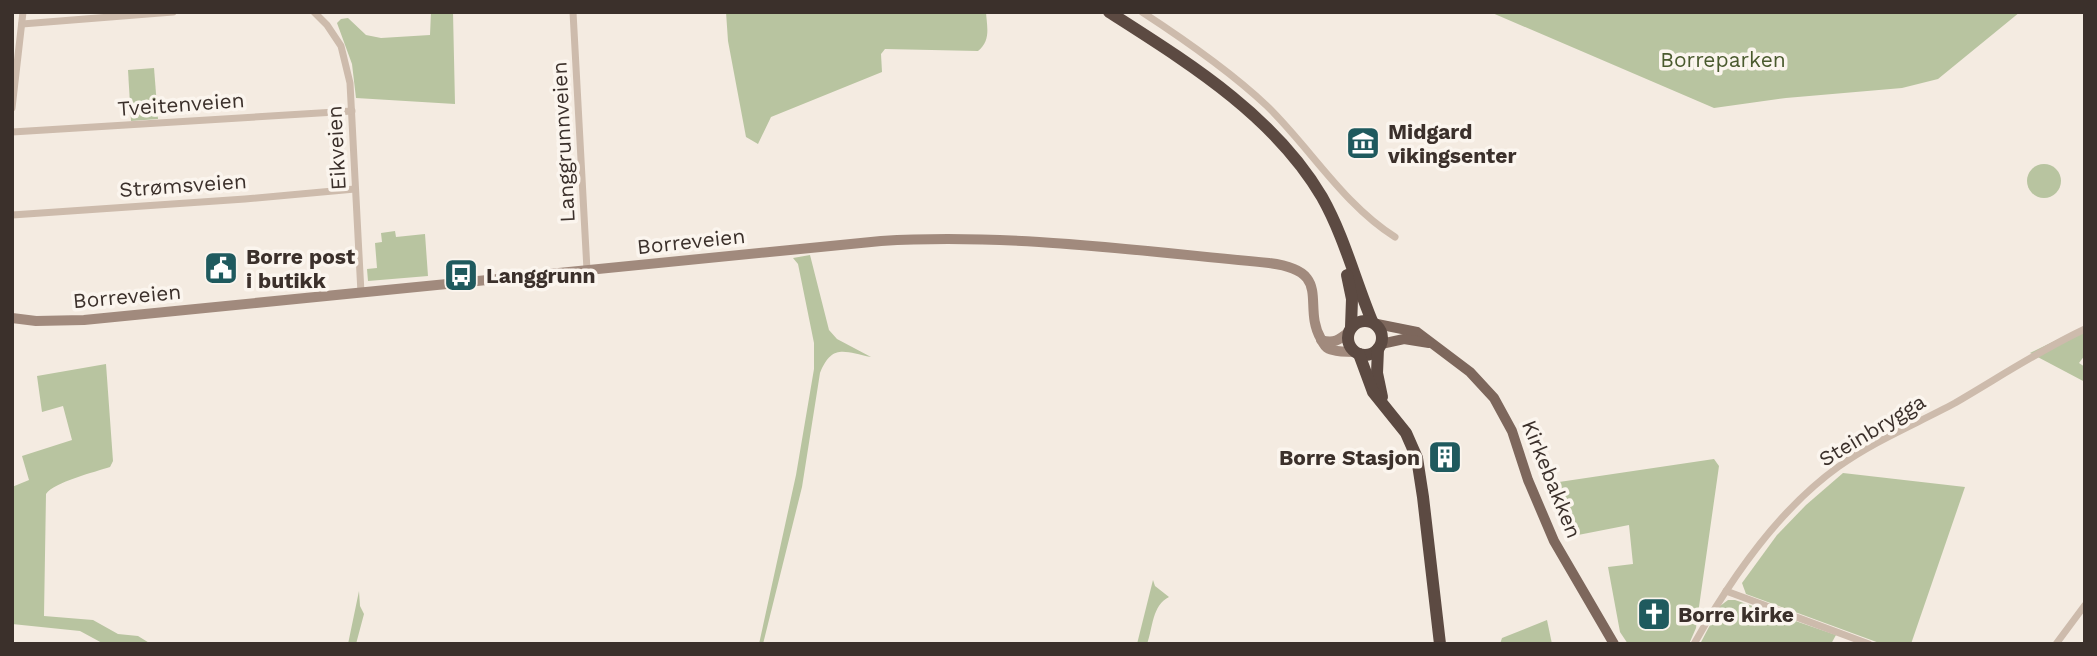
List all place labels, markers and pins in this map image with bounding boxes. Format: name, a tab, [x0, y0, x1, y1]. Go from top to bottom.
place label: Midgard vikingsenter	[1387, 119, 1516, 168]
museum icon: Midgard vikingsenter	[1344, 124, 1382, 162]
place label: Borre post i butikk	[246, 244, 355, 293]
public building icon: Borre post i butikk	[202, 249, 240, 287]
bus stop icon: Langgrunn	[442, 256, 480, 294]
place label: Langgrunn	[486, 263, 596, 288]
building icon: Borre Stasjon	[1426, 438, 1464, 476]
place label: Borre Stasjon	[1279, 445, 1420, 470]
church icon: Borre kirke	[1635, 595, 1673, 633]
place label: Borre kirke	[1678, 602, 1794, 627]

